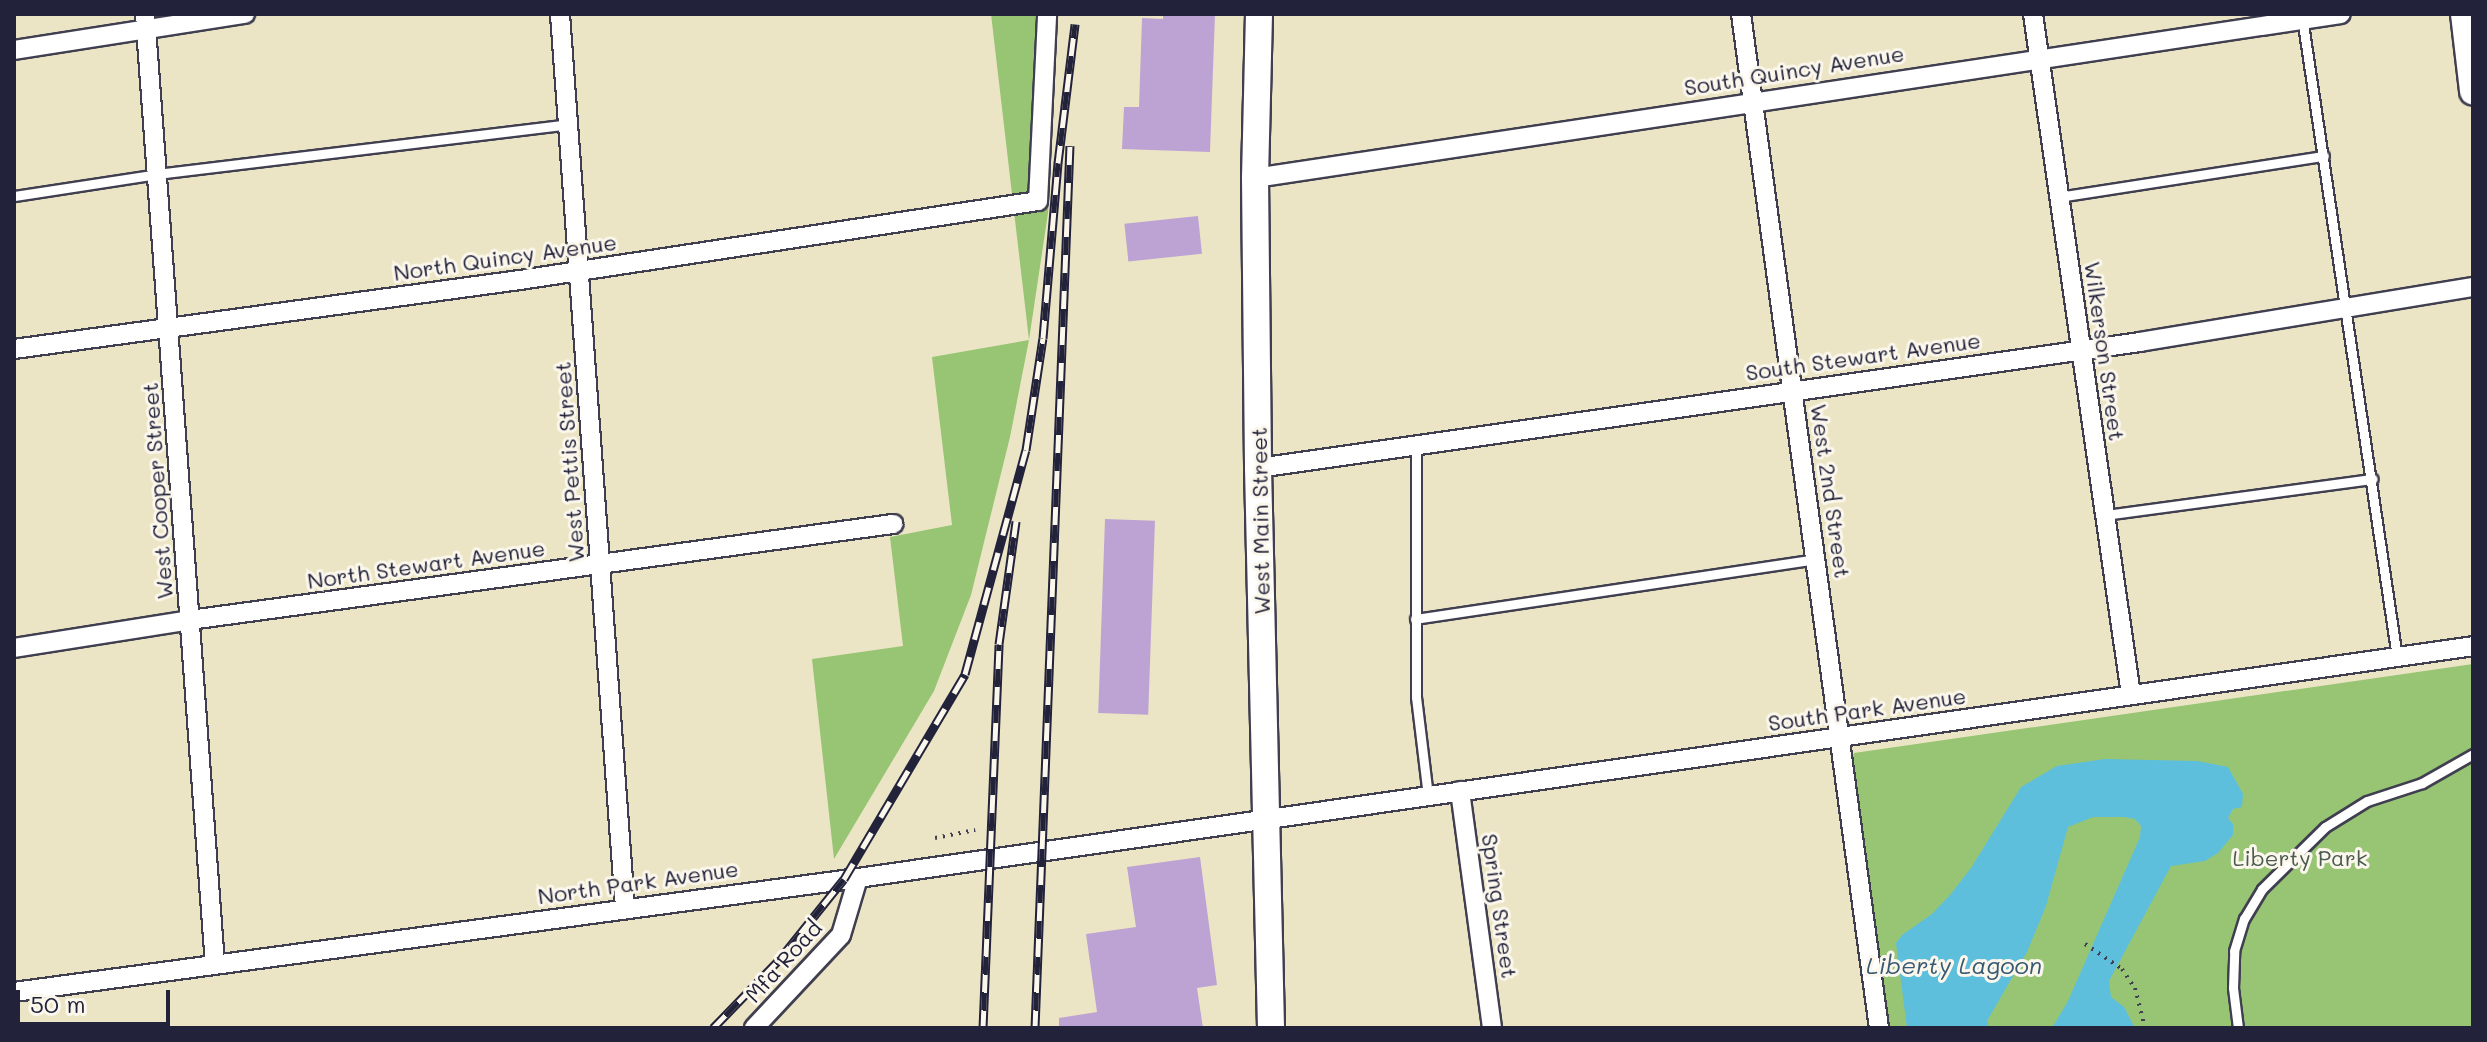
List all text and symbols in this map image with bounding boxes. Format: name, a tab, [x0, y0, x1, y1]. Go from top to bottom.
street label: South Quincy Avenue	[1682, 40, 1906, 100]
street label: North Quincy Avenue	[392, 228, 618, 286]
street label: Wilkerson Street	[2079, 260, 2131, 442]
street label: South Stewart Avenue	[1744, 326, 1982, 386]
street label: West Pettis Street	[549, 361, 589, 563]
street label: West Cooper Street	[136, 382, 178, 600]
street label: West 2nd Street	[1806, 402, 1856, 580]
street label: West Main Street	[1245, 427, 1275, 615]
street label: North Stewart Avenue	[305, 534, 547, 594]
street label: South Park Avenue	[1766, 682, 1968, 736]
street label: Spring Street	[1477, 832, 1523, 980]
park label: Liberty Park	[2232, 845, 2368, 871]
street label: North Park Avenue	[536, 855, 740, 909]
street label: Mfa Road	[739, 914, 827, 1008]
water label: Liberty Lagoon	[1866, 951, 2042, 979]
scale bar	[20, 974, 174, 1024]
text: 50 m	[30, 988, 86, 1019]

